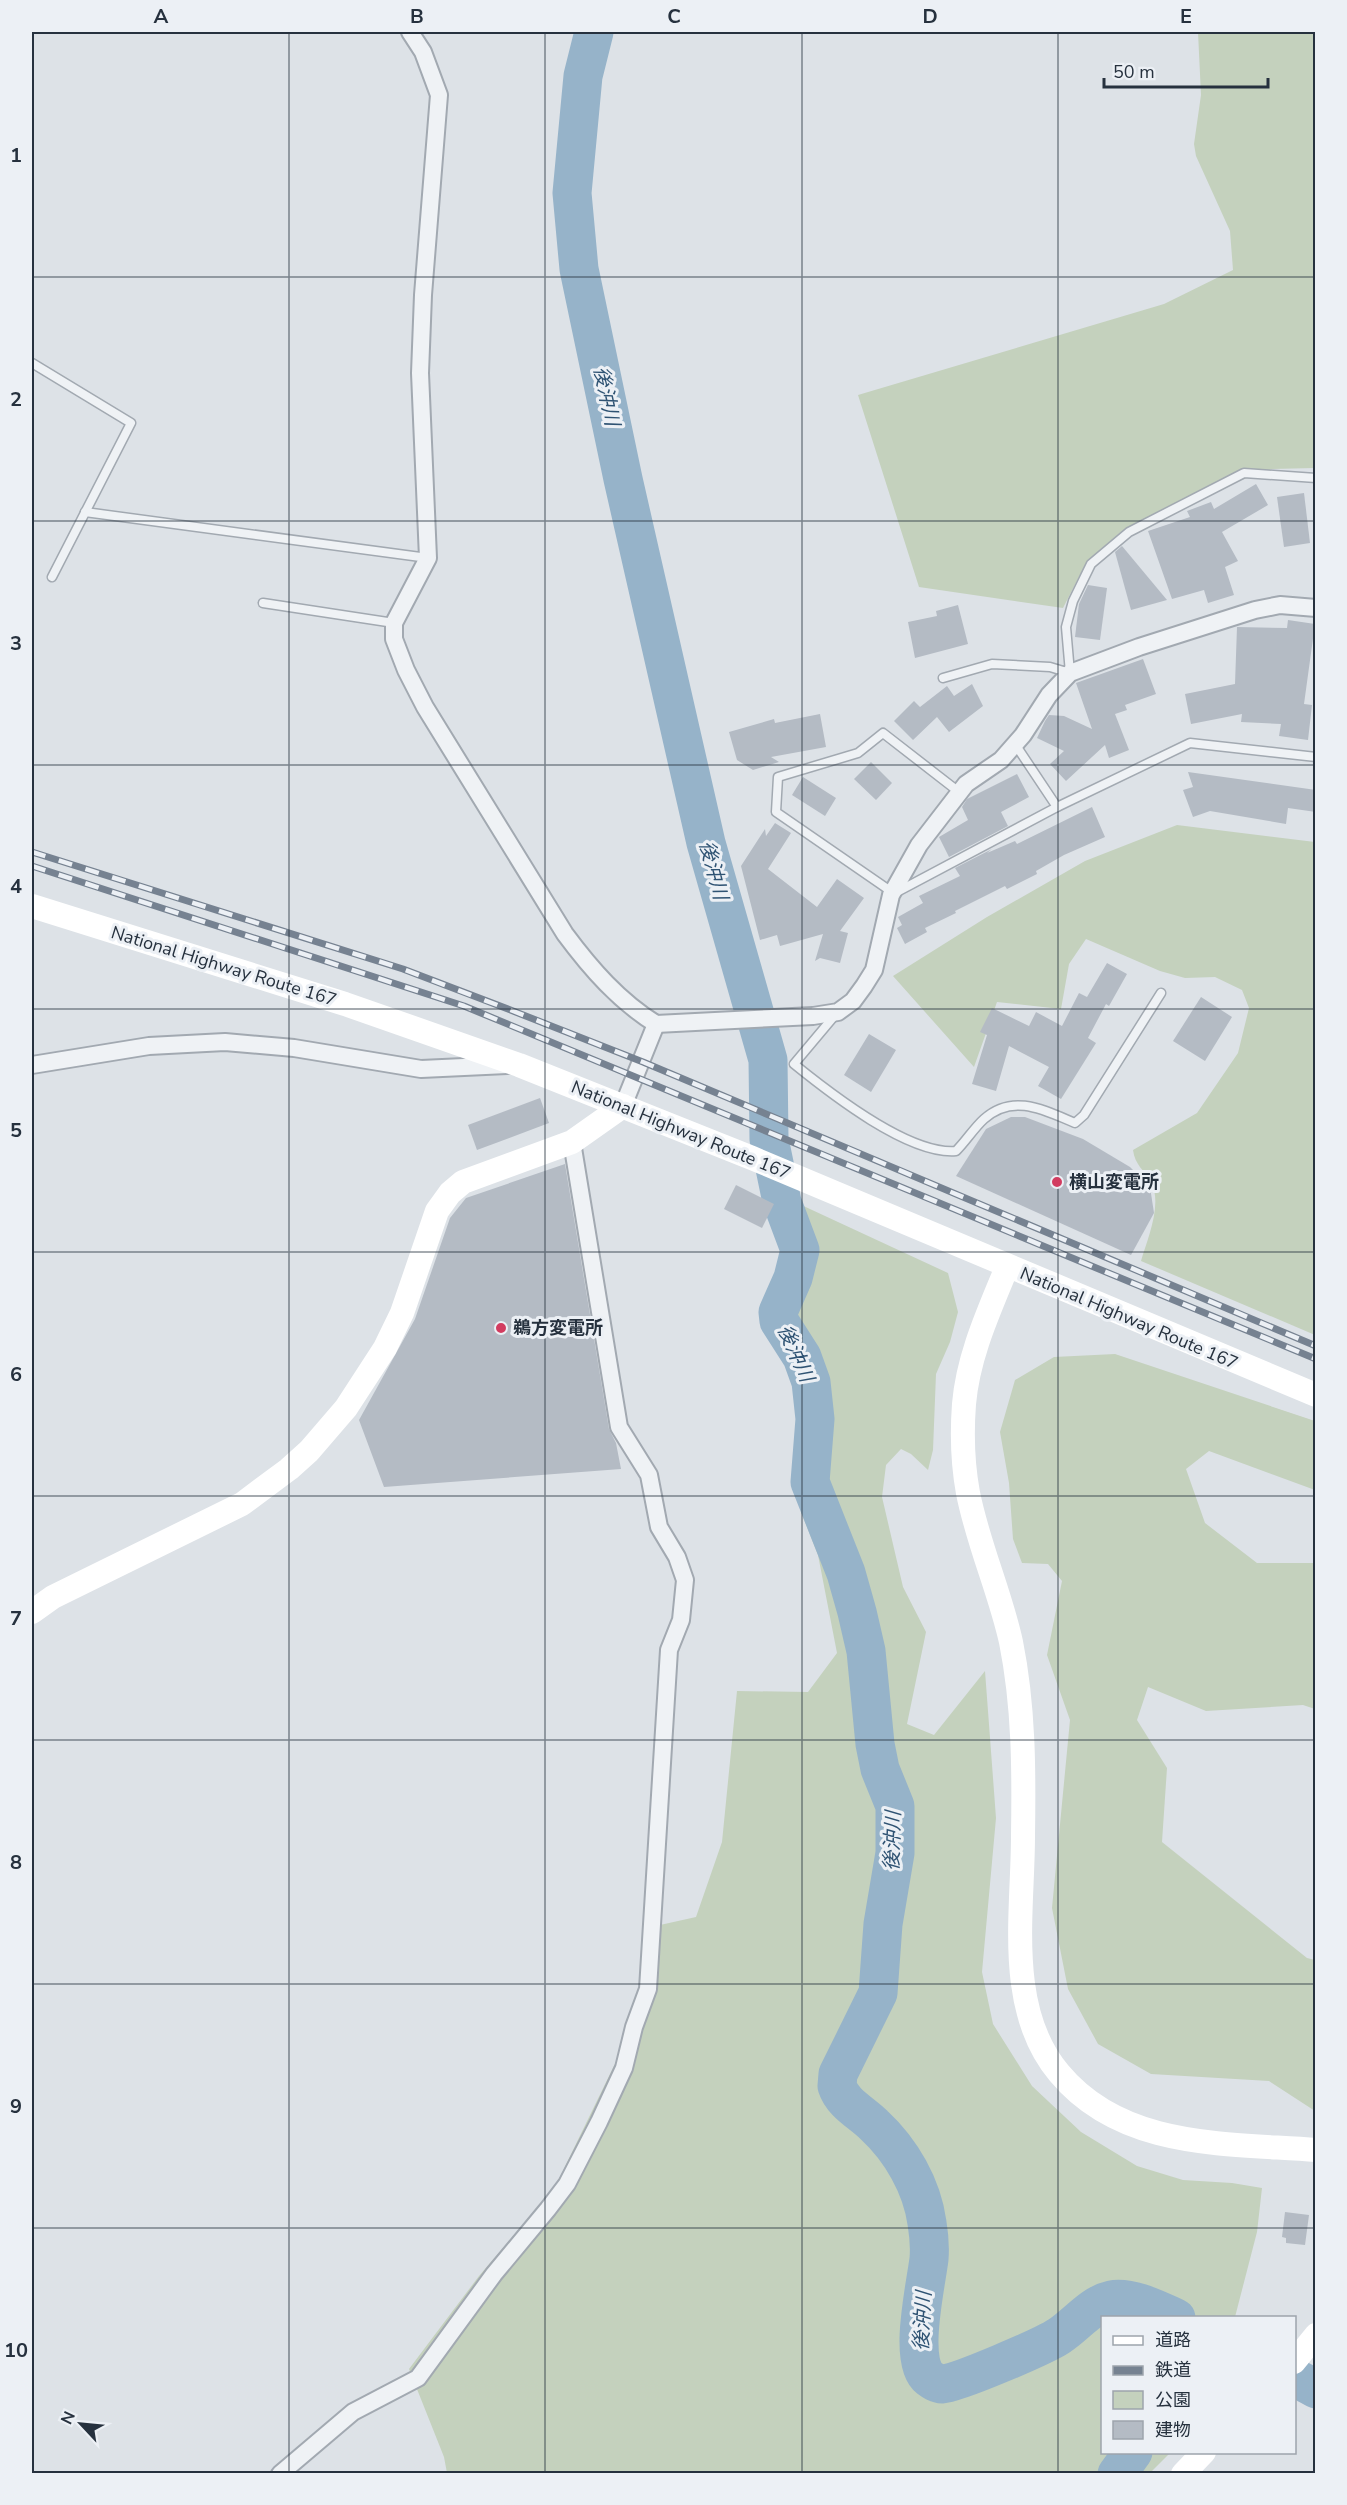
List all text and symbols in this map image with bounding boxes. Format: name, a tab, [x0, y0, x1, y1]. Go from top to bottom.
text: A	[154, 3, 169, 30]
text: B	[410, 3, 424, 30]
text: C	[667, 3, 681, 30]
text: D	[922, 3, 938, 30]
text: E	[1180, 3, 1192, 30]
scale bar	[1104, 51, 1268, 89]
text: 50 m	[1113, 60, 1155, 84]
text: 1	[10, 142, 22, 169]
water label: 後沖川	[587, 364, 626, 430]
text: 2	[10, 386, 22, 413]
text: 3	[10, 630, 22, 657]
water label: 後沖川	[693, 838, 735, 905]
text: 4	[10, 873, 22, 900]
street label: National Highway Route 167	[108, 920, 340, 1012]
street label: National Highway Route 167	[568, 1075, 794, 1185]
text: 5	[10, 1117, 22, 1144]
place label: 横山変電所	[1069, 1170, 1159, 1194]
marker: 横山変電所	[1050, 1175, 1064, 1189]
street label: National Highway Route 167	[1016, 1261, 1242, 1375]
place label: 鵜方変電所	[513, 1316, 603, 1340]
water label: 後沖川	[771, 1320, 821, 1388]
marker: 鵜方変電所	[494, 1321, 508, 1335]
text: 6	[10, 1361, 22, 1388]
text: 7	[10, 1605, 22, 1632]
water label: 後沖川	[878, 1809, 907, 1871]
text: 8	[10, 1849, 22, 1876]
text: 9	[10, 2093, 22, 2120]
water label: 後沖川	[907, 2288, 938, 2352]
legend	[1101, 2316, 1296, 2454]
text: 道路	[1155, 2328, 1191, 2352]
text: 10	[4, 2337, 28, 2364]
text: 鉄道	[1155, 2358, 1191, 2382]
text: 公園	[1155, 2388, 1191, 2412]
north arrow	[51, 2394, 111, 2454]
text: N	[56, 2408, 81, 2428]
text: 建物	[1155, 2418, 1191, 2442]

